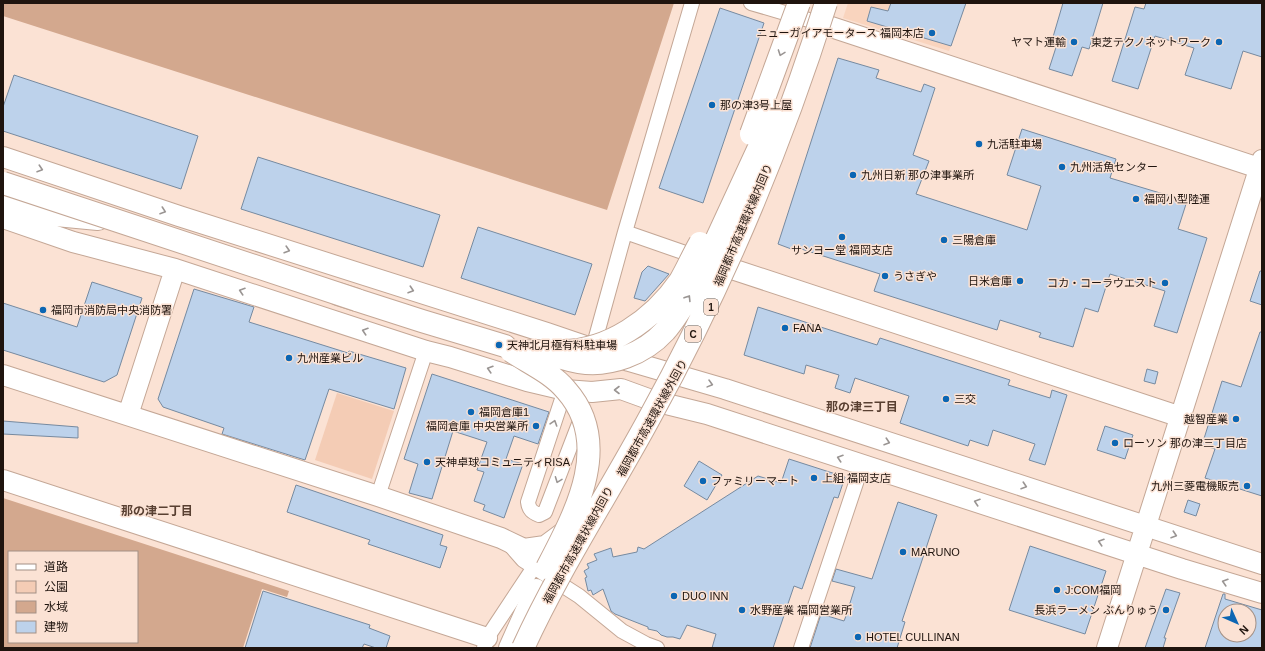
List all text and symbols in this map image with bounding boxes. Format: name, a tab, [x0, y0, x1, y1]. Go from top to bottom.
place label: ニューガイアモータース 福岡本店	[756, 27, 924, 39]
marker: ニューガイアモータース 福岡本店	[927, 28, 937, 38]
place label: ヤマト運輸	[1011, 36, 1066, 48]
place label: 東芝テクノネットワーク	[1091, 36, 1211, 48]
marker: ヤマト運輸	[1069, 37, 1079, 47]
marker: 東芝テクノネットワーク	[1214, 37, 1224, 47]
one-way arrow	[778, 49, 786, 56]
place label: 那の津3号上屋	[720, 99, 792, 111]
marker: 那の津3号上屋	[707, 100, 717, 110]
place label: 九活駐車場	[987, 138, 1042, 150]
marker: 九活駐車場	[974, 139, 984, 149]
place label: 九州活魚センター	[1070, 161, 1158, 173]
street label: 福岡都市高速環状線内回り	[712, 162, 774, 288]
marker: 九州活魚センター	[1057, 162, 1067, 172]
one-way arrow	[36, 165, 43, 173]
place label: 九州日新 那の津事業所	[861, 169, 975, 181]
marker: 九州日新 那の津事業所	[848, 170, 858, 180]
place label: 福岡小型陸運	[1144, 193, 1210, 205]
marker: 福岡小型陸運	[1131, 194, 1141, 204]
one-way arrow	[160, 206, 167, 215]
marker: サンヨー堂 福岡支店	[837, 232, 847, 242]
place label: 三陽倉庫	[952, 234, 996, 246]
marker: 三陽倉庫	[939, 235, 949, 245]
place label: サンヨー堂 福岡支店	[791, 244, 893, 256]
one-way arrow	[283, 245, 290, 254]
place label: うさぎや	[893, 270, 937, 282]
marker: うさぎや	[880, 271, 890, 281]
place label: 日米倉庫	[968, 275, 1012, 287]
marker: 日米倉庫	[1015, 276, 1025, 286]
place label: コカ・コーラウエスト	[1047, 277, 1157, 289]
marker: コカ・コーラウエスト	[1160, 278, 1170, 288]
one-way arrow	[407, 285, 414, 294]
one-way arrow	[239, 287, 246, 296]
one-way arrow	[683, 295, 690, 302]
road number: 1	[704, 299, 718, 315]
place label: 福岡市消防局中央消防署	[51, 304, 172, 316]
marker: 福岡市消防局中央消防署	[38, 305, 48, 315]
place label: FANA	[793, 322, 822, 334]
marker: FANA	[780, 323, 790, 333]
road number: C	[685, 326, 701, 342]
one-way arrow	[362, 327, 369, 336]
place label: 天神北月極有料駐車場	[507, 339, 617, 351]
marker: 天神北月極有料駐車場	[494, 340, 504, 350]
place label: 九州産業ビル	[297, 352, 363, 364]
marker: 九州産業ビル	[284, 353, 294, 363]
street label: 福岡都市高速環状線外回り	[615, 357, 689, 479]
one-way arrow	[486, 365, 493, 374]
one-way arrow	[707, 380, 713, 388]
one-way arrow	[614, 386, 620, 394]
place label: 三交	[954, 393, 976, 405]
marker: 三交	[941, 394, 951, 404]
district label: 那の津三丁目	[826, 400, 898, 414]
place label: 福岡倉庫1	[479, 406, 529, 418]
marker: 福岡倉庫1	[466, 407, 476, 417]
place label: 越智産業	[1184, 413, 1228, 425]
marker: 越智産業	[1231, 414, 1241, 424]
one-way arrow	[549, 419, 558, 426]
place label: 福岡倉庫 中央営業所	[426, 420, 529, 432]
marker: 福岡倉庫 中央営業所	[531, 421, 541, 431]
one-way arrow	[883, 437, 890, 445]
place label: ローソン 那の津三丁目店	[1123, 437, 1247, 449]
marker: ローソン 那の津三丁目店	[1110, 438, 1120, 448]
one-way arrow	[837, 454, 844, 463]
place label: 天神卓球コミュニティRISA	[435, 456, 571, 468]
marker: 天神卓球コミュニティRISA	[422, 457, 432, 467]
place label: 上組 福岡支店	[822, 472, 891, 484]
marker: 上組 福岡支店	[809, 473, 819, 483]
place label: ファミリーマート	[711, 475, 799, 487]
marker: ファミリーマート	[698, 476, 708, 486]
one-way arrow	[554, 477, 562, 484]
place label: 九州三菱電機販売	[1151, 480, 1239, 492]
one-way arrow	[1020, 481, 1027, 490]
marker: 九州三菱電機販売	[1242, 481, 1252, 491]
street label: 福岡都市高速環状線内回り	[541, 484, 615, 606]
one-way arrow	[974, 499, 981, 507]
district label: 那の津二丁目	[121, 504, 193, 518]
one-way arrow	[1171, 530, 1178, 539]
one-way arrow	[1097, 538, 1104, 547]
place label: MARUNO	[911, 546, 960, 558]
marker: MARUNO	[898, 547, 908, 557]
legend	[8, 551, 138, 643]
text: 道路	[44, 560, 68, 574]
one-way arrow	[1221, 578, 1228, 587]
text: 公園	[44, 580, 68, 594]
place label: J:COM福岡	[1065, 584, 1121, 596]
marker: J:COM福岡	[1052, 585, 1062, 595]
place label: DUO INN	[682, 590, 729, 602]
marker: DUO INN	[669, 591, 679, 601]
text: 水域	[44, 600, 68, 614]
north arrow	[1217, 603, 1257, 643]
place label: 水野産業 福岡営業所	[750, 604, 853, 616]
place label: 長浜ラーメン ぶんりゅう	[1034, 604, 1158, 616]
marker: 水野産業 福岡営業所	[737, 605, 747, 615]
marker: 長浜ラーメン ぶんりゅう	[1161, 605, 1171, 615]
text: 建物	[44, 620, 68, 634]
text: N	[1237, 623, 1251, 637]
place label: HOTEL CULLINAN	[866, 631, 960, 643]
marker: HOTEL CULLINAN	[853, 632, 863, 642]

